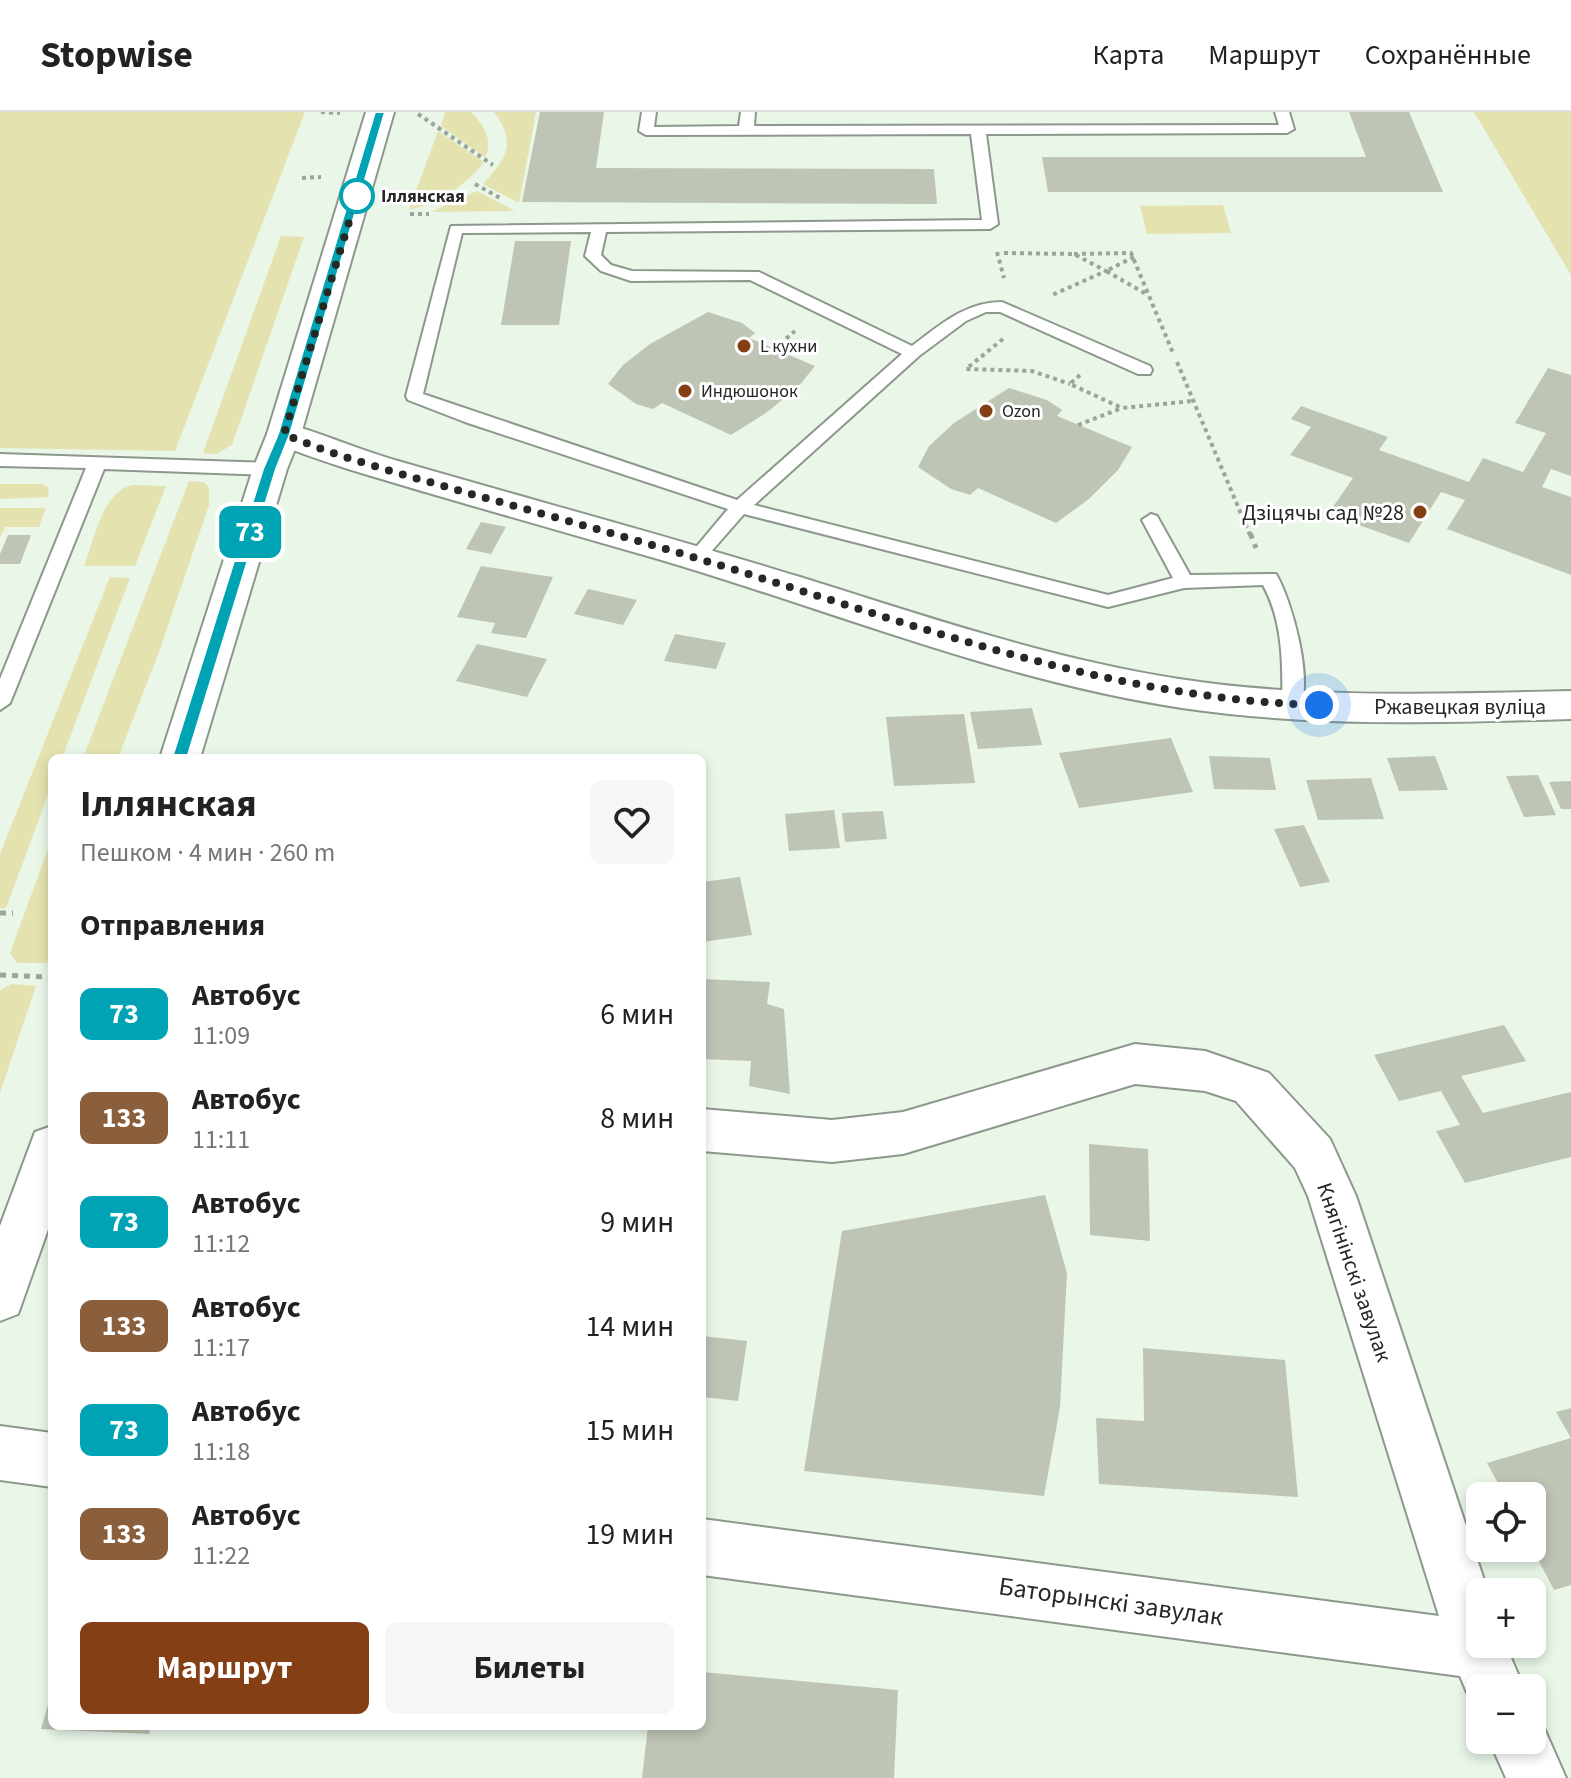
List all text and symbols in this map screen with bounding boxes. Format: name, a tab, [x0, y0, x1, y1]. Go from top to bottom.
text: Stopwise	[40, 28, 193, 82]
text: Карта	[1093, 35, 1164, 75]
text: Маршрут	[1208, 35, 1321, 75]
text: Сохранённые	[1365, 35, 1531, 75]
marker: Іллянская	[340, 179, 374, 213]
place label: Іллянская	[381, 184, 465, 209]
place label: L кухни	[760, 334, 818, 359]
marker: L кухни	[735, 337, 753, 355]
place label: Индюшонок	[701, 379, 798, 404]
marker: Индюшонок	[676, 382, 694, 400]
place label: Ozon	[1002, 399, 1041, 424]
marker: Ozon	[977, 402, 995, 420]
place label: Дзіцячы сад №28	[1242, 497, 1404, 529]
marker: Дзіцячы сад №28	[1411, 503, 1429, 521]
line badge: 73	[214, 506, 286, 558]
text: 73	[235, 512, 265, 552]
your location	[1299, 685, 1339, 725]
street label: Ржавецкая вуліца	[1374, 691, 1546, 723]
text: Іллянская	[80, 777, 257, 831]
button: heart	[590, 780, 674, 864]
text: Пешком · 4 мин · 260 m	[80, 834, 335, 871]
text: Отправления	[80, 904, 265, 947]
text: Автобус	[192, 974, 301, 1017]
text: 6 мин	[600, 993, 674, 1036]
text: 73	[109, 994, 139, 1034]
text: 11:09	[192, 1017, 250, 1054]
text: Автобус	[192, 1078, 301, 1121]
text: 8 мин	[600, 1097, 674, 1140]
text: 133	[102, 1098, 146, 1138]
text: 11:11	[192, 1121, 250, 1158]
street label: Княгінінскі завулак	[1308, 1178, 1400, 1366]
text: Автобус	[192, 1182, 301, 1225]
text: 9 мин	[600, 1201, 674, 1244]
text: 73	[109, 1202, 139, 1242]
text: 11:12	[192, 1225, 250, 1262]
text: Автобус	[192, 1286, 301, 1329]
text: 14 мин	[585, 1305, 674, 1348]
text: 133	[102, 1306, 146, 1346]
text: 11:17	[192, 1329, 250, 1366]
text: Автобус	[192, 1390, 301, 1433]
text: 15 мин	[585, 1409, 674, 1452]
text: 73	[109, 1410, 139, 1450]
text: 11:18	[192, 1433, 250, 1470]
map controls	[1466, 1482, 1546, 1754]
button: locate	[1466, 1482, 1546, 1562]
text: Автобус	[192, 1494, 301, 1537]
text: 19 мин	[585, 1513, 674, 1556]
text: 133	[102, 1514, 146, 1554]
text: 11:22	[192, 1537, 250, 1574]
street label: Баторынскі завулак	[996, 1567, 1226, 1636]
button: +	[1466, 1578, 1546, 1658]
button: Маршрут	[80, 1622, 369, 1714]
button: Билеты	[385, 1622, 674, 1714]
button: −	[1466, 1674, 1546, 1754]

